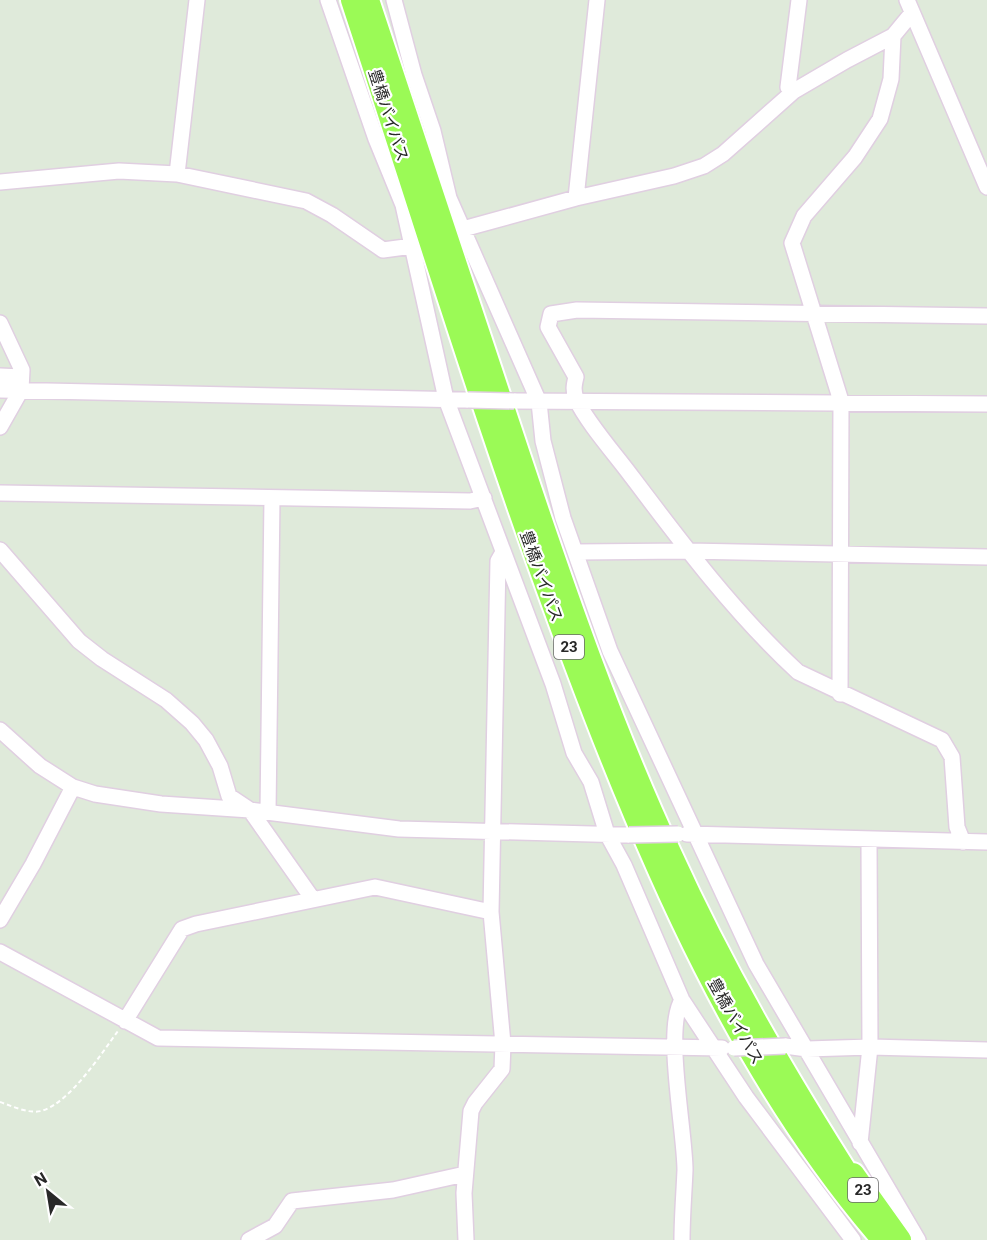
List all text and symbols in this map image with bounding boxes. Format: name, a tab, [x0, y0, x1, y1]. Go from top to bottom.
street label: 豊橋バイパス	[365, 67, 412, 164]
street label: 豊橋バイパス	[516, 528, 567, 624]
road number: 23	[554, 635, 584, 659]
street label: 豊橋バイパス	[704, 975, 767, 1068]
north arrow	[18, 1162, 78, 1222]
text: N	[31, 1168, 50, 1190]
road number: 23	[848, 1178, 878, 1202]

